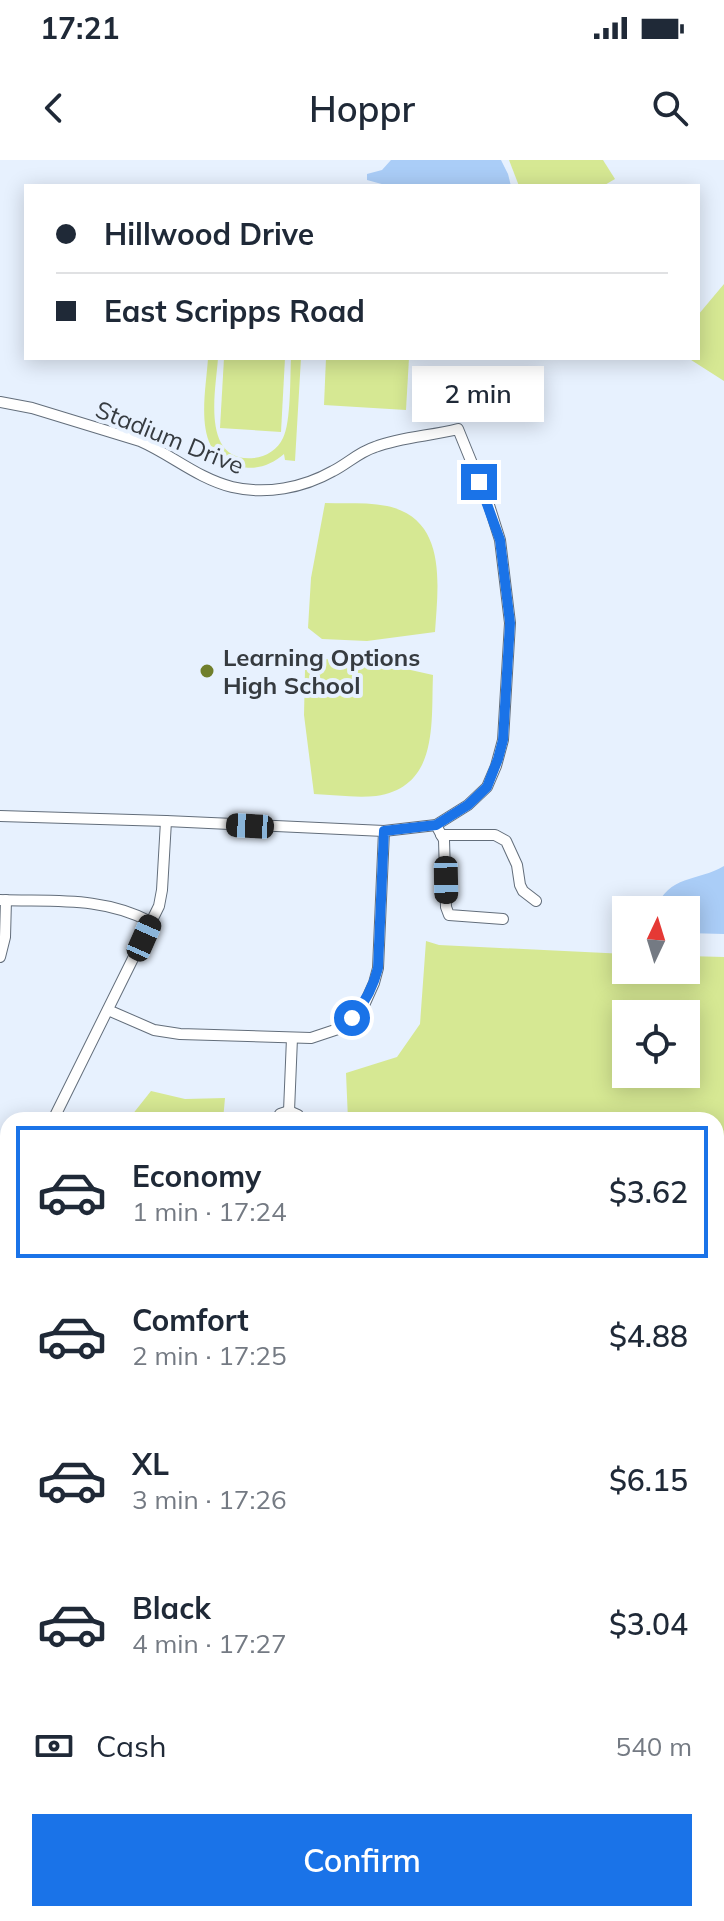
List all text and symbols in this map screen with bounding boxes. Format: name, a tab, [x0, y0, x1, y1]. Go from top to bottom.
text: 17:21	[40, 9, 119, 47]
icon: back	[32, 86, 76, 130]
text: Hoppr	[309, 86, 415, 131]
icon: search	[648, 86, 692, 130]
text: Hillwood Drive	[104, 215, 314, 253]
text: East Scripps Road	[104, 292, 365, 330]
callout: 2 min	[413, 366, 545, 422]
text: 2 min	[444, 377, 512, 410]
street label: Stadium Drive	[92, 394, 248, 480]
route end	[461, 464, 497, 500]
place label: Learning Options High School	[223, 642, 420, 700]
marker: Learning Options High School	[198, 662, 216, 680]
car	[225, 813, 275, 839]
car	[434, 856, 458, 904]
north arrow	[612, 896, 700, 984]
map controls	[612, 896, 700, 1088]
car	[123, 911, 165, 965]
route start	[334, 1000, 370, 1036]
button: locate	[612, 1000, 700, 1088]
icon: car	[36, 1156, 108, 1228]
text: Economy	[132, 1157, 261, 1195]
text: $3.62	[609, 1173, 688, 1211]
text: 1 min · 17:24	[132, 1195, 287, 1228]
icon: car	[36, 1300, 108, 1372]
text: Comfort	[132, 1301, 249, 1339]
text: $4.88	[609, 1317, 688, 1355]
text: 2 min · 17:25	[132, 1339, 287, 1372]
icon: car	[36, 1444, 108, 1516]
text: XL	[132, 1445, 169, 1483]
text: $6.15	[609, 1461, 688, 1499]
text: 3 min · 17:26	[132, 1483, 287, 1516]
icon: car	[36, 1588, 108, 1660]
text: Black	[132, 1589, 211, 1627]
text: $3.04	[609, 1605, 688, 1643]
text: 4 min · 17:27	[132, 1627, 287, 1660]
icon: cash	[32, 1724, 76, 1768]
text: Cash	[96, 1727, 167, 1765]
text: 540 m	[616, 1730, 692, 1763]
button: Confirm	[32, 1814, 692, 1906]

